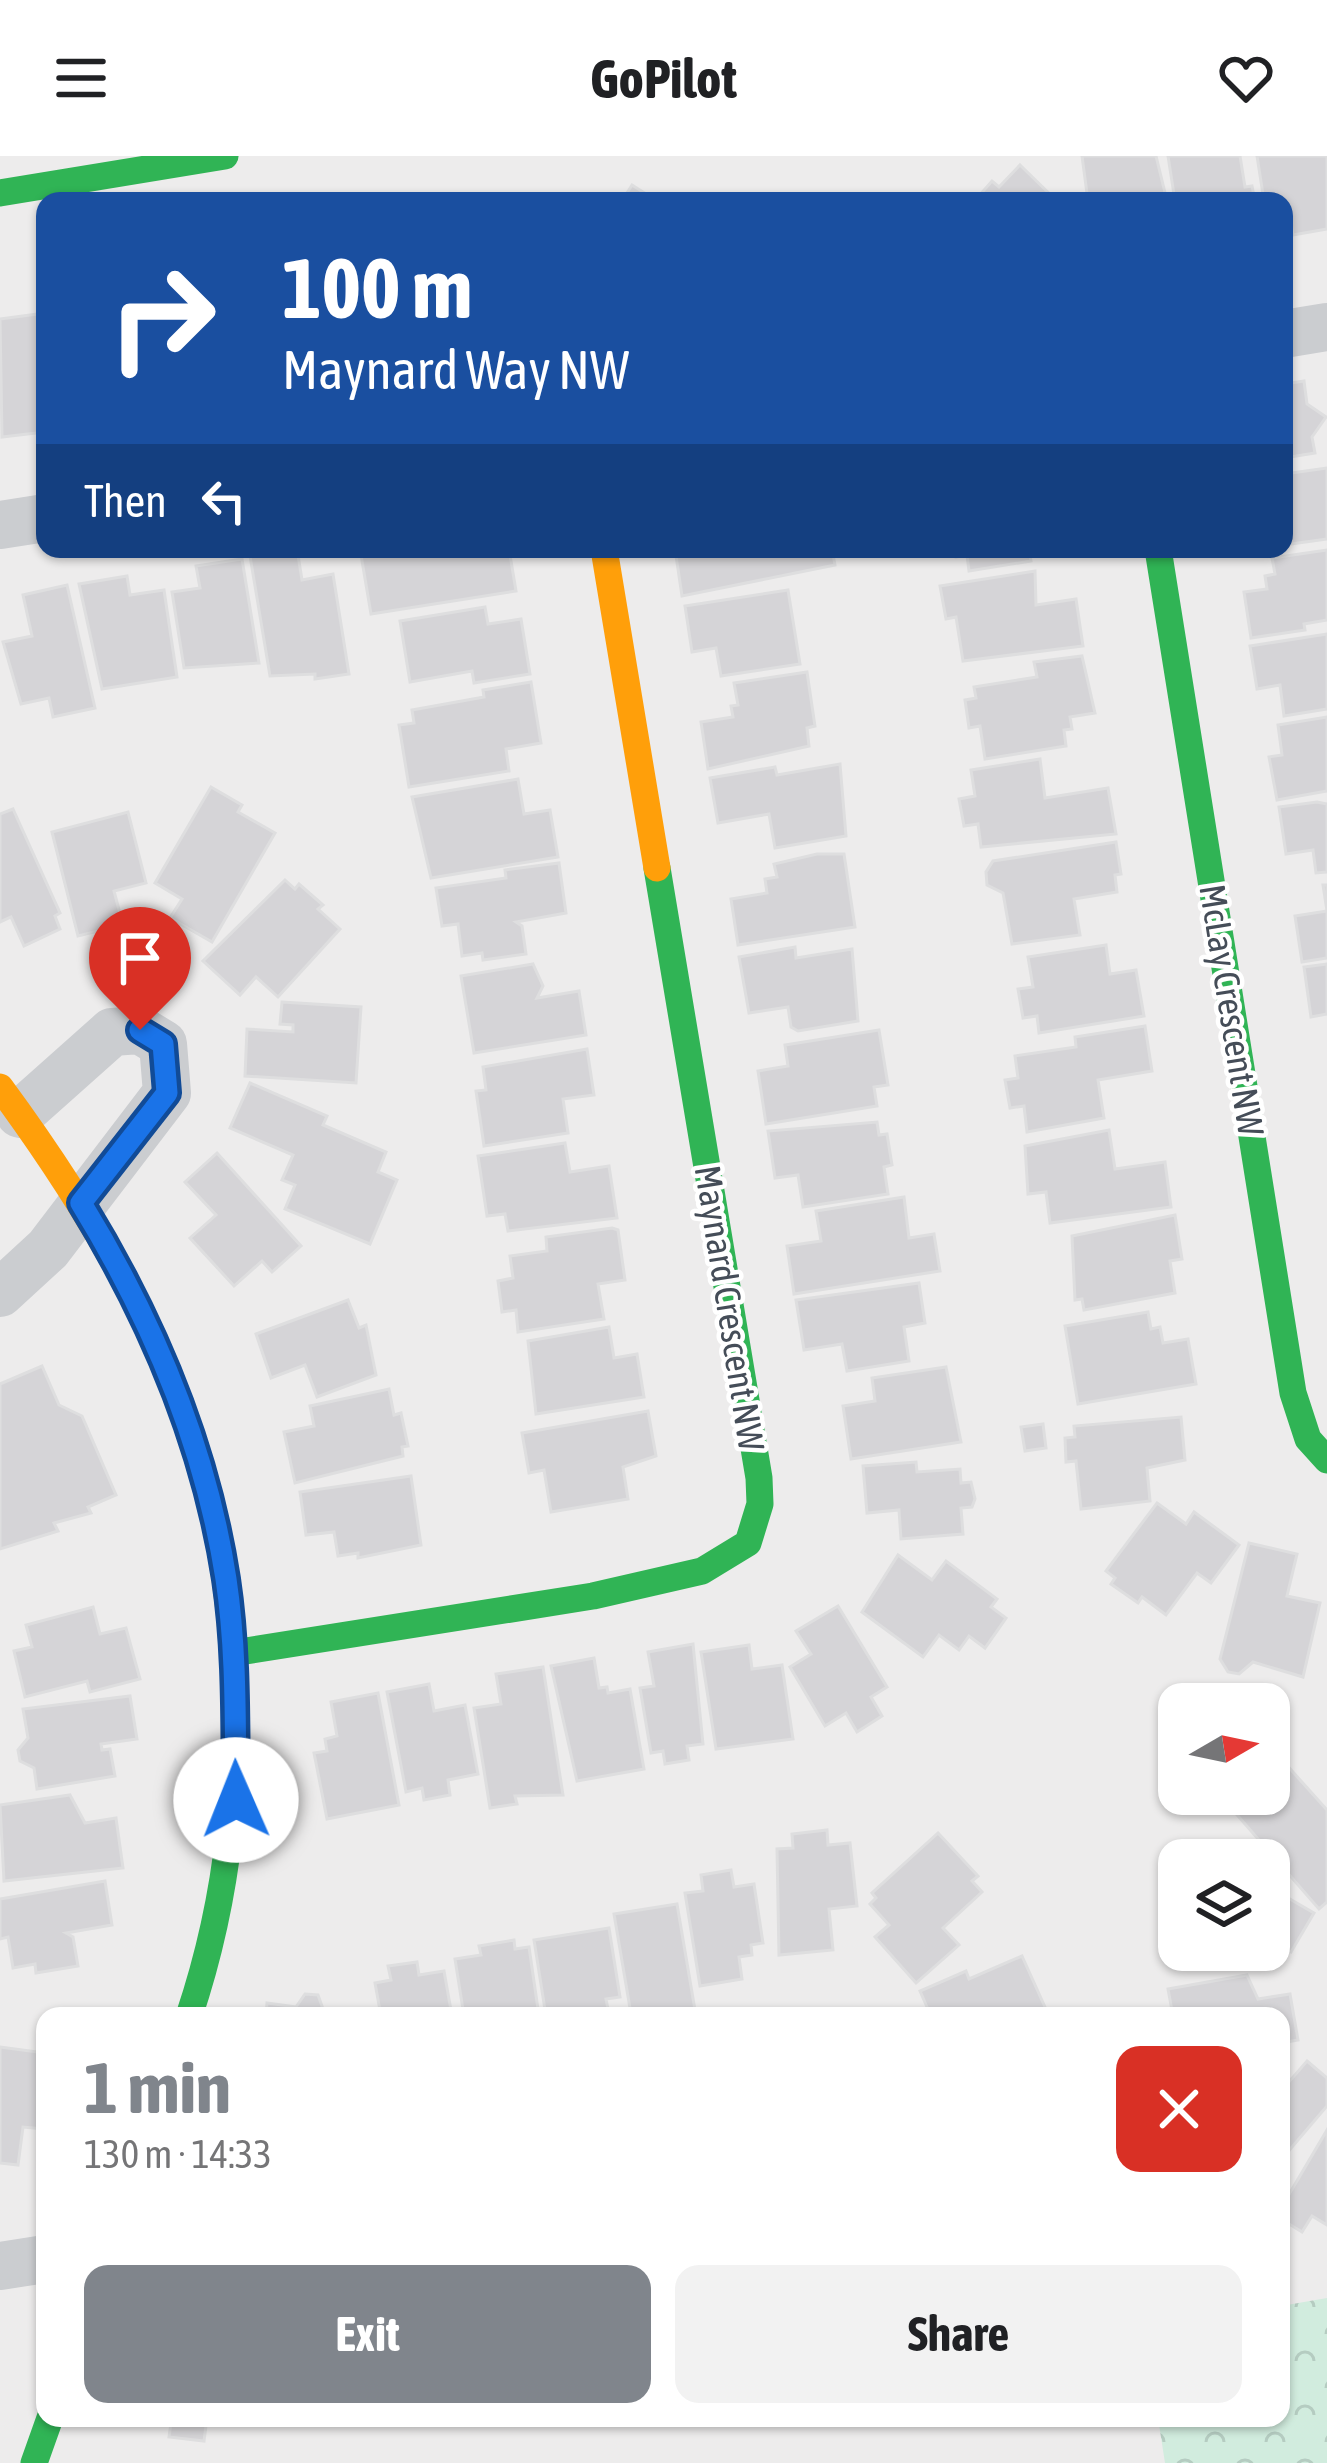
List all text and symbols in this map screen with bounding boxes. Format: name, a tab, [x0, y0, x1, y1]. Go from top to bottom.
icon: menu	[48, 45, 114, 111]
icon: heart	[1213, 45, 1279, 111]
text: GoPilot	[590, 48, 737, 109]
icon: right	[84, 240, 240, 396]
text: 100 m	[282, 240, 472, 336]
text: Maynard Way NW	[282, 339, 629, 400]
icon: left	[191, 468, 257, 534]
text: Then	[84, 475, 167, 527]
street label: McLay Crescent NW	[1191, 882, 1273, 1138]
pin	[89, 907, 191, 1030]
icon: arrive	[107, 925, 173, 991]
street label: Maynard Crescent NW	[687, 1162, 773, 1454]
north arrow	[1158, 1683, 1290, 1815]
map controls	[1158, 1683, 1290, 1971]
position arrow	[173, 1737, 299, 1863]
button: layers	[1158, 1839, 1290, 1971]
text: 1 min	[84, 2046, 231, 2128]
button: close	[1116, 2046, 1242, 2172]
text: 130 m · 14:33	[84, 2132, 272, 2176]
button: Exit	[84, 2265, 651, 2403]
button: Share	[675, 2265, 1242, 2403]

